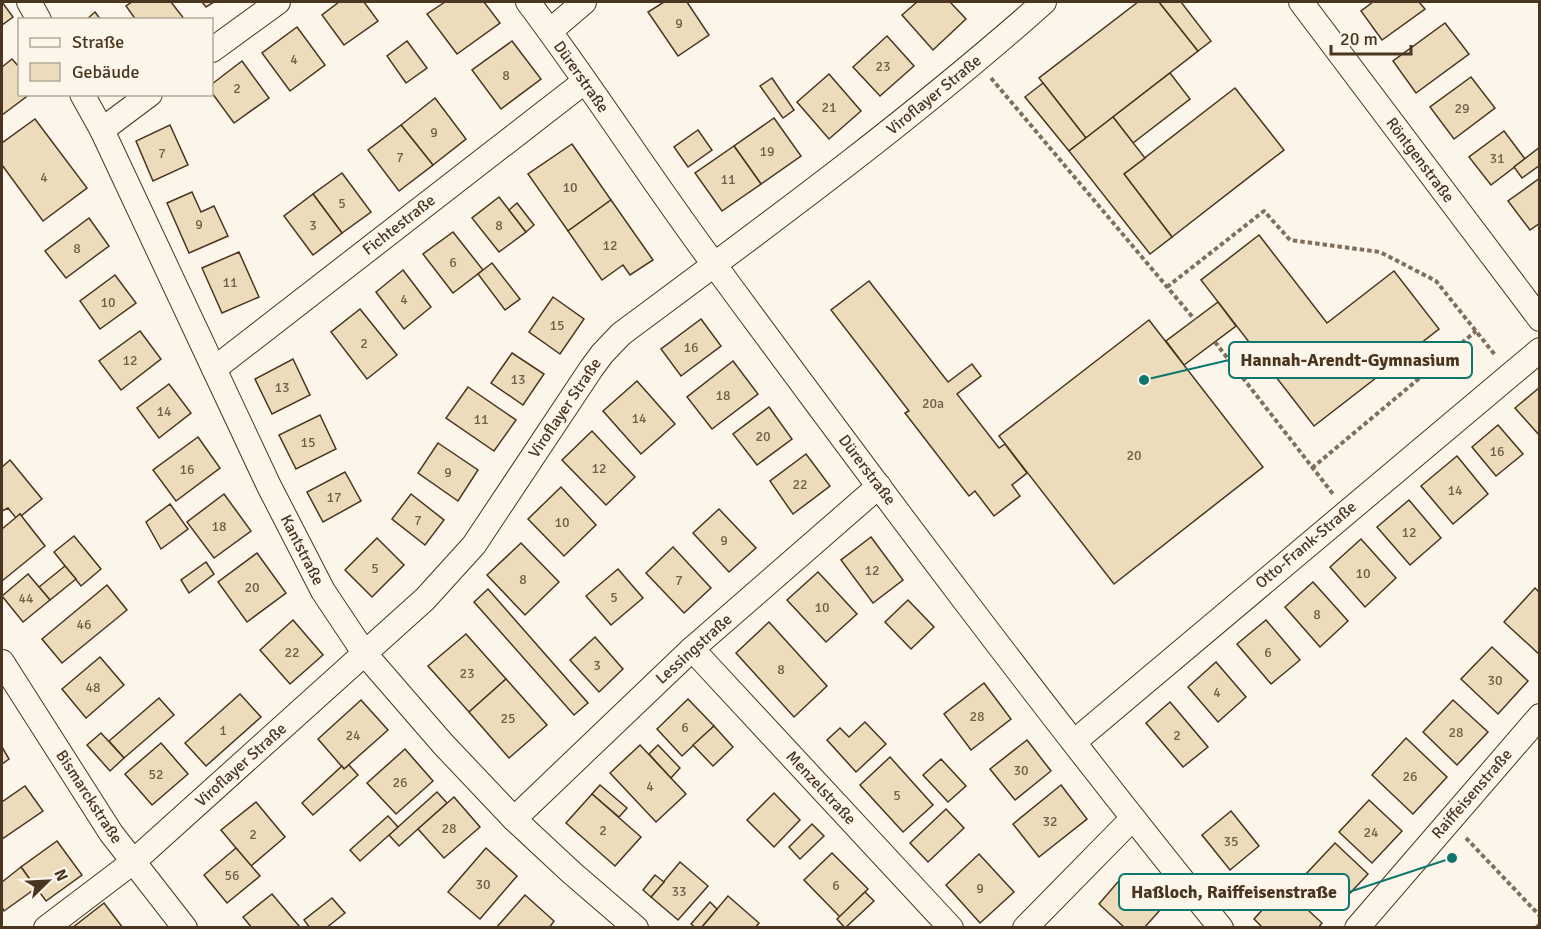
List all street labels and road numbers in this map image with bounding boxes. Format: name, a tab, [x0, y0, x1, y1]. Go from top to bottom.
street label: Dürerstraße	[549, 37, 613, 117]
street label: Viroflayer Straße	[883, 51, 985, 139]
street label: Röntgenstraße	[1381, 113, 1459, 207]
street label: Fichtestraße	[359, 190, 439, 260]
street label: Viroflayer Straße	[524, 354, 606, 462]
street label: Dürerstraße	[834, 431, 900, 509]
street label: Otto-Frank-Straße	[1251, 497, 1361, 593]
street label: Kantstraße	[276, 511, 328, 589]
street label: Lessingstraße	[652, 609, 736, 689]
street label: Viroflayer Straße	[191, 719, 291, 811]
street label: Raiffeisenstraße	[1428, 745, 1516, 843]
street label: Bismarckstraße	[51, 746, 127, 848]
street label: Menzelstraße	[782, 747, 860, 829]

